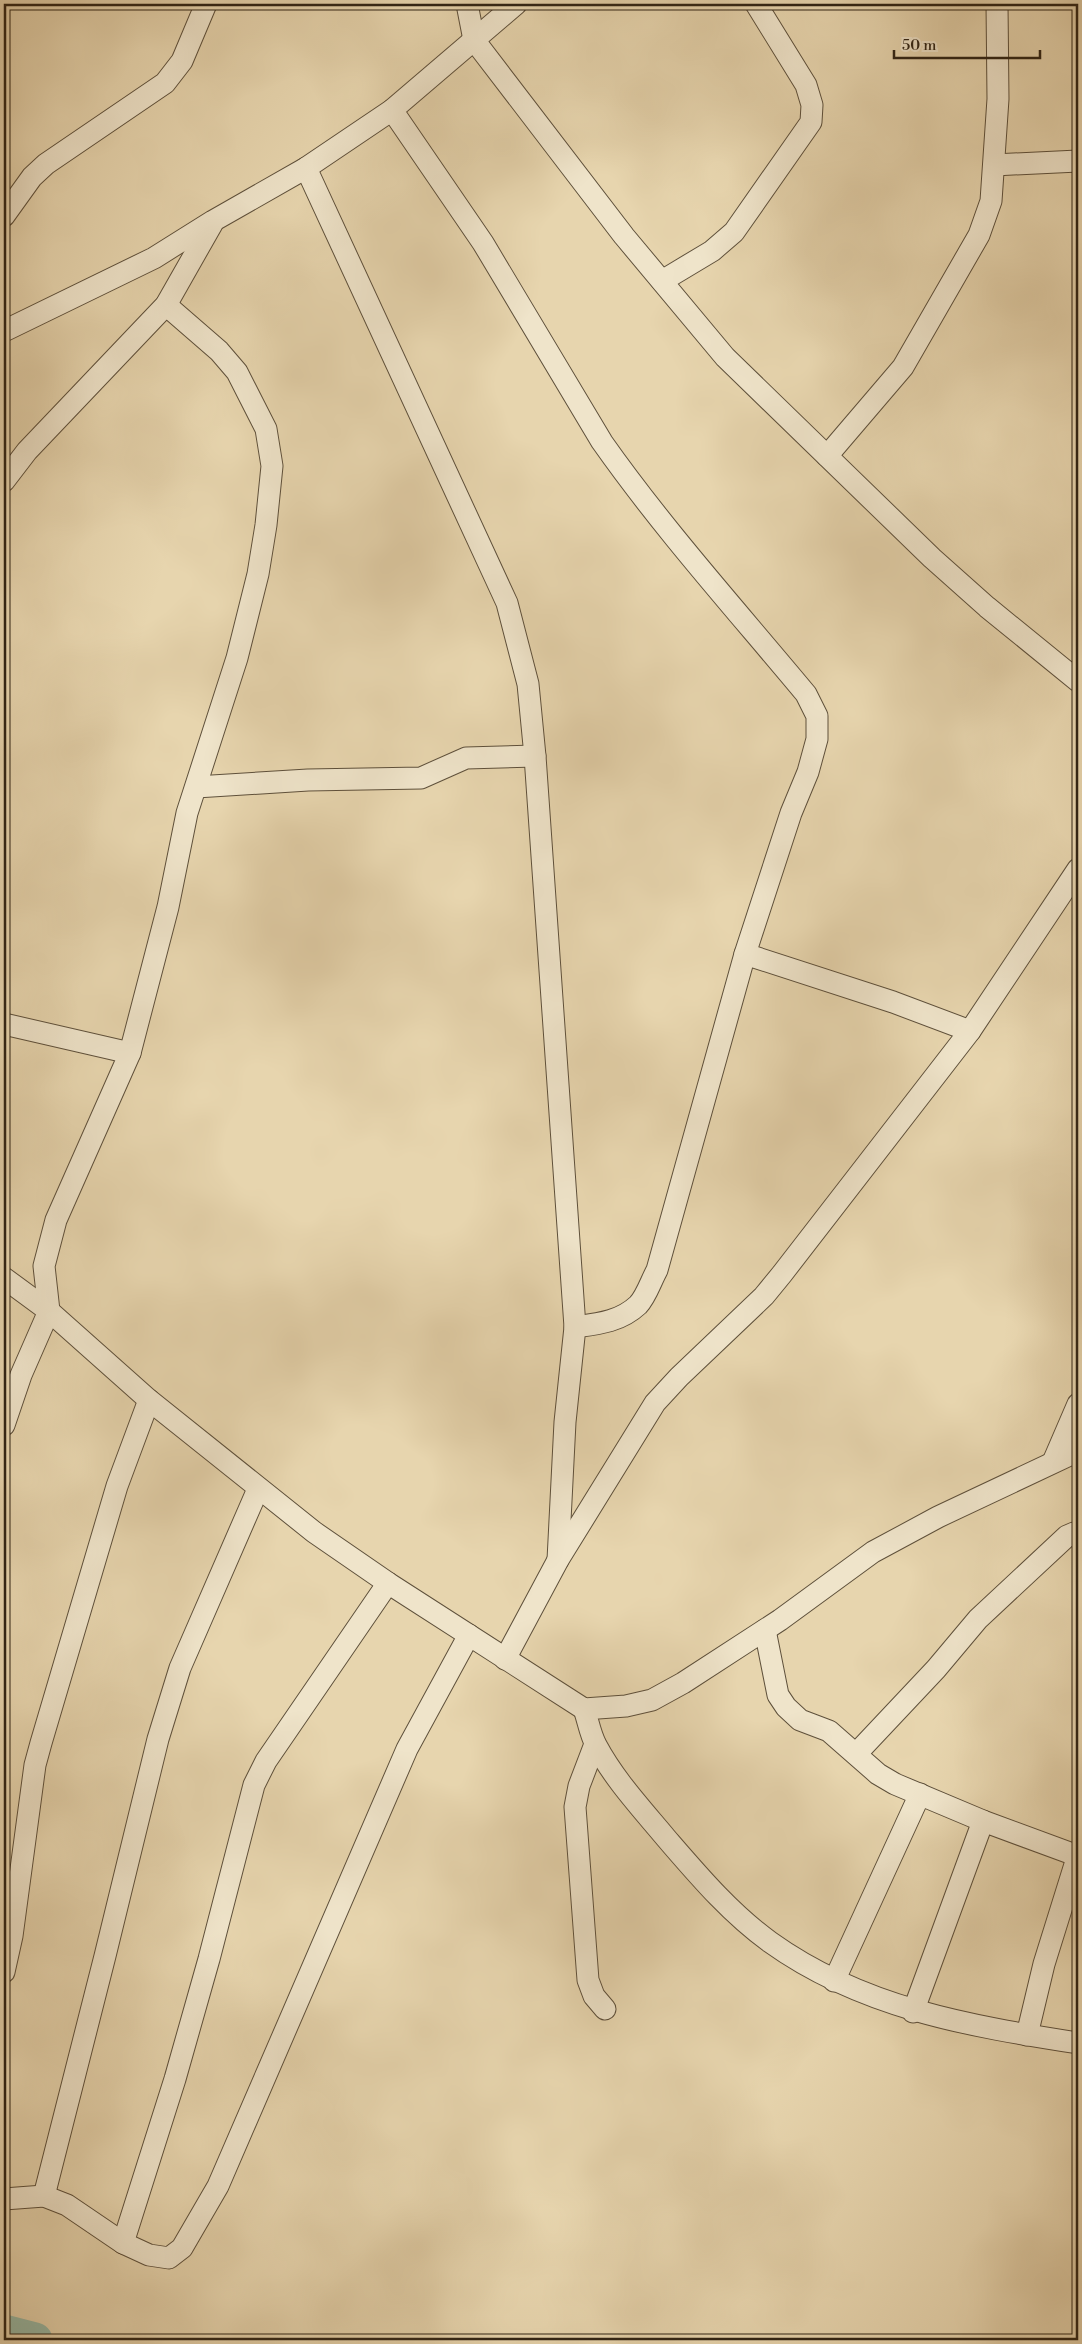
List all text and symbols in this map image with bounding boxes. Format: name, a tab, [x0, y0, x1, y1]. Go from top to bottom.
scale bar	[894, 28, 1041, 60]
text: 50 m	[902, 36, 936, 55]

